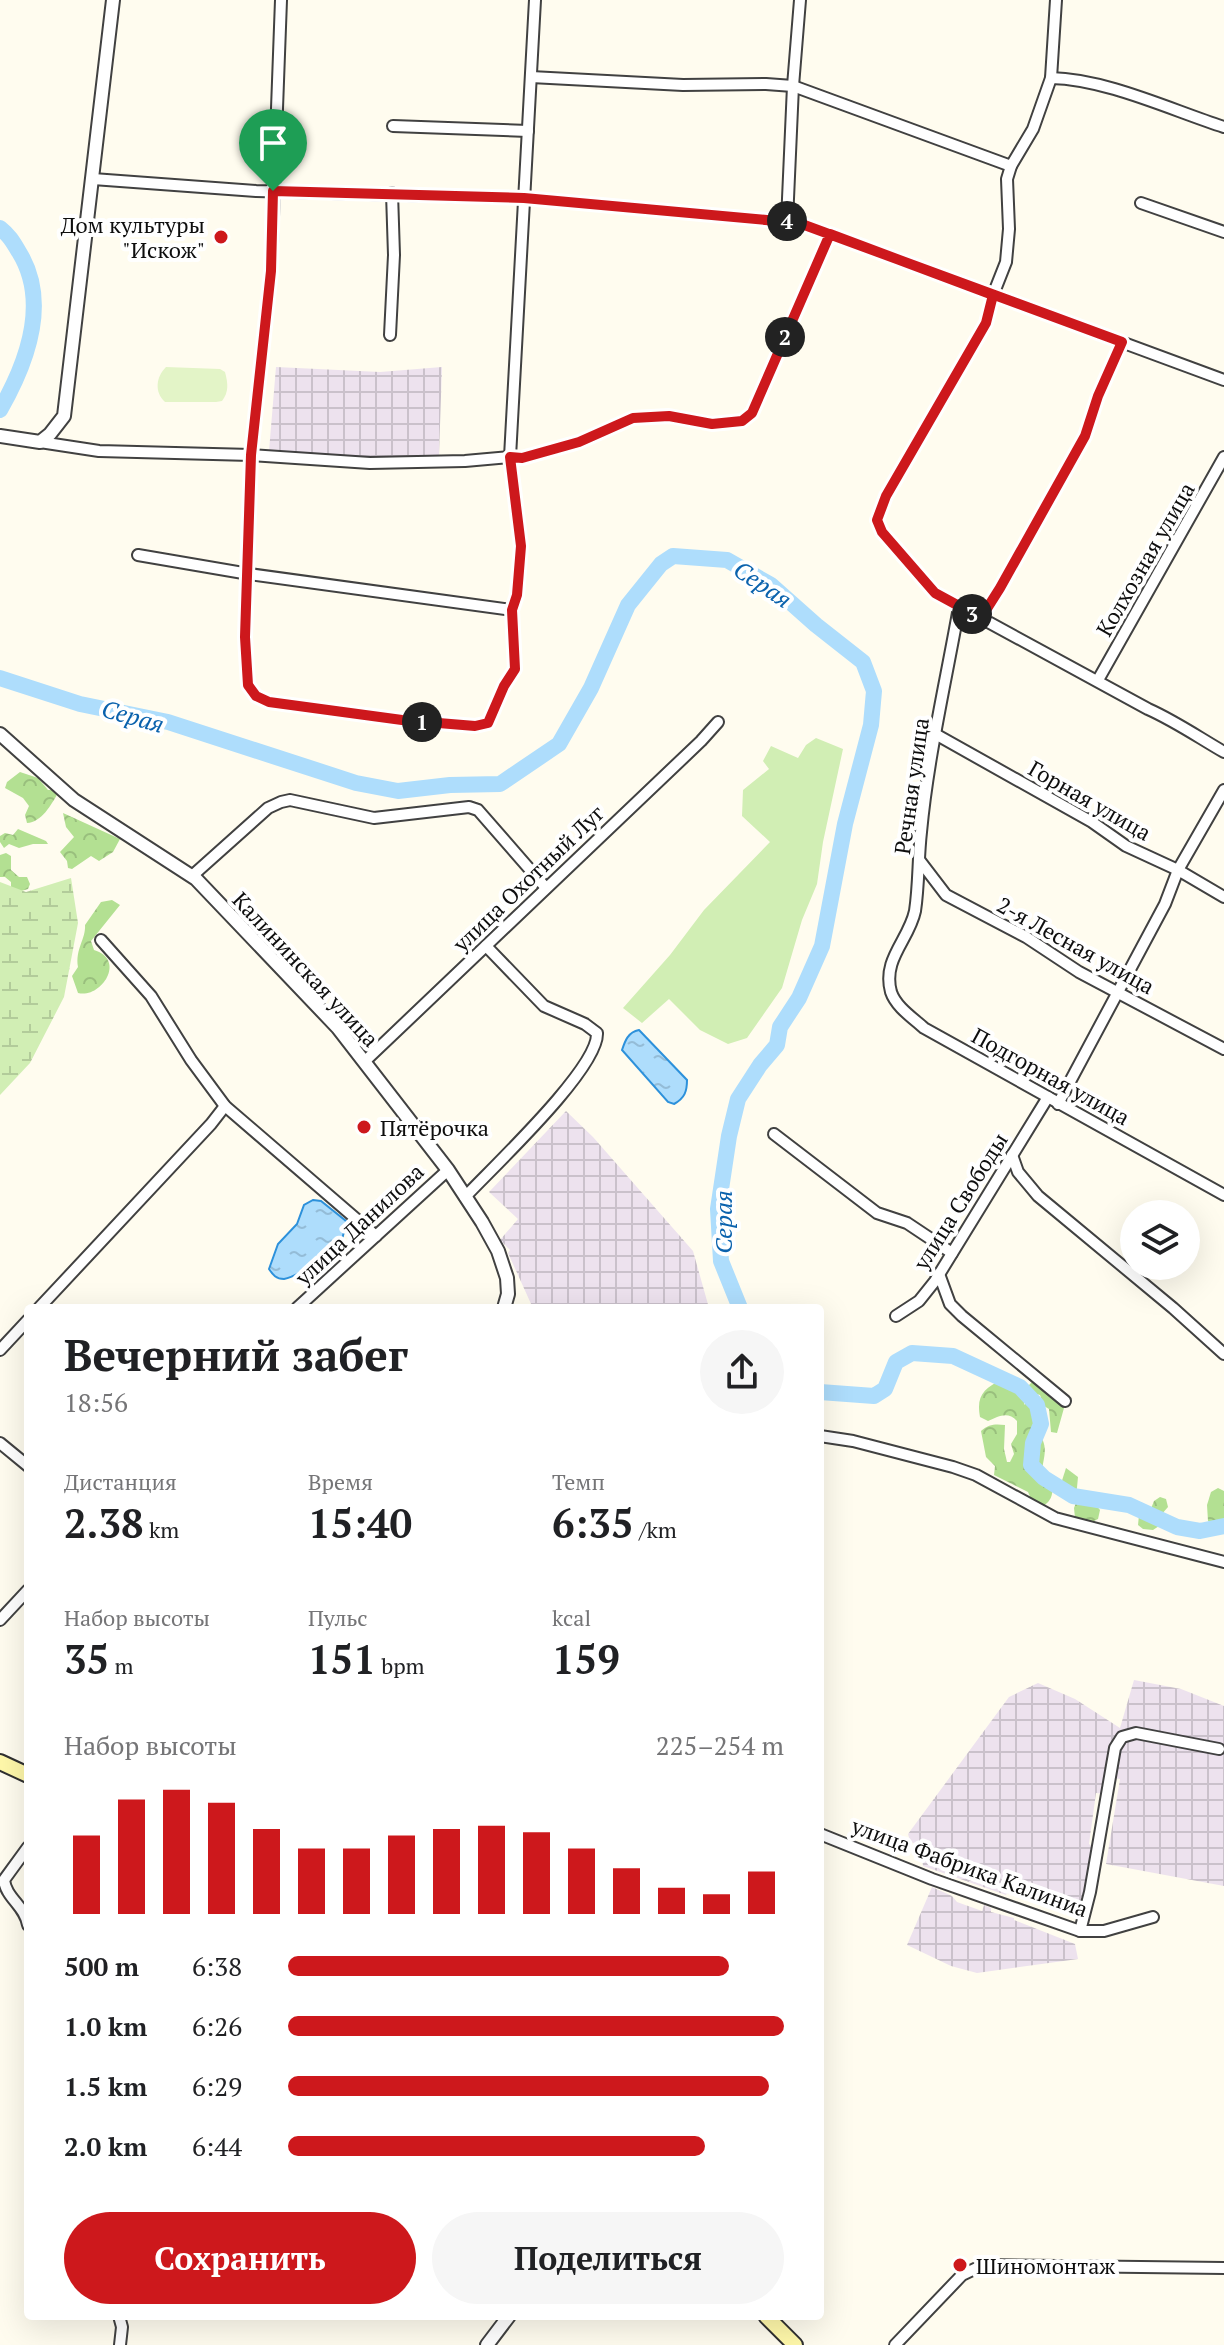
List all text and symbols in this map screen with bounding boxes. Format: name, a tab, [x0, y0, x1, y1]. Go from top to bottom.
pin	[239, 109, 307, 191]
icon: arrive	[251, 121, 295, 165]
pin: 4	[767, 201, 807, 241]
text: 4	[781, 206, 793, 235]
place label: Дом культуры "Искож"	[61, 210, 205, 264]
marker: Дом культуры "Искож"	[212, 228, 230, 246]
pin: 2	[765, 317, 805, 357]
text: 2	[779, 322, 791, 351]
street label: Колхозная улица	[1089, 477, 1201, 641]
water label: Серая	[728, 553, 798, 615]
pin: 3	[952, 594, 992, 634]
text: 3	[966, 599, 978, 628]
water label: Серая	[98, 692, 168, 740]
pin: 1	[402, 702, 442, 742]
text: 1	[416, 707, 428, 736]
street label: Речная улица	[887, 716, 935, 856]
street label: Горная улица	[1023, 753, 1157, 847]
street label: улица Охотный Луг	[445, 798, 610, 958]
street label: Калининская улица	[227, 885, 385, 1053]
street label: 2-я Лесная улица	[992, 890, 1160, 1000]
street label: Подгорная улица	[967, 1021, 1135, 1131]
place label: Пятёрочка	[380, 1113, 489, 1142]
marker: Пятёрочка	[355, 1118, 373, 1136]
street label: улица Свободы	[906, 1127, 1014, 1276]
street label: улица Данилова	[288, 1157, 430, 1292]
water label: Серая	[707, 1190, 739, 1254]
map controls	[1120, 1200, 1200, 1280]
button: layers	[1120, 1200, 1200, 1280]
text: Вечерний забег	[64, 1325, 408, 1384]
button: share	[700, 1330, 784, 1414]
text: 18:56	[64, 1385, 128, 1419]
text: Дистанция	[64, 1467, 177, 1496]
text: Время	[308, 1467, 373, 1496]
text: Темп	[552, 1467, 605, 1496]
text: 2.38	[64, 1496, 144, 1549]
text: 15:40	[308, 1496, 412, 1549]
text: 6:35	[552, 1496, 634, 1549]
text: km	[144, 1515, 179, 1544]
text: /km	[634, 1515, 677, 1544]
text: Набор высоты	[64, 1603, 210, 1632]
text: Пульс	[308, 1603, 368, 1632]
text: kcal	[552, 1603, 591, 1632]
text: 35	[64, 1632, 109, 1685]
text: 151	[308, 1632, 376, 1685]
text: 159	[552, 1632, 620, 1685]
text: m	[109, 1651, 134, 1680]
text: bpm	[376, 1651, 425, 1680]
text: Набор высоты	[64, 1728, 237, 1762]
text: 225–254 m	[656, 1728, 784, 1762]
street label: улица Фабрика Калиниа	[847, 1810, 1092, 1923]
text: 500 m	[64, 1949, 139, 1983]
text: 6:38	[192, 1949, 242, 1983]
text: 1.0 km	[64, 2009, 147, 2043]
text: 6:26	[192, 2009, 242, 2043]
text: 1.5 km	[64, 2069, 147, 2103]
text: 6:29	[192, 2069, 242, 2103]
text: 2.0 km	[64, 2129, 147, 2163]
text: 6:44	[192, 2129, 242, 2163]
button: Сохранить	[64, 2212, 416, 2304]
button: Поделиться	[432, 2212, 784, 2304]
place label: Шиномонтаж	[976, 2251, 1115, 2280]
marker: Шиномонтаж	[951, 2256, 969, 2274]

